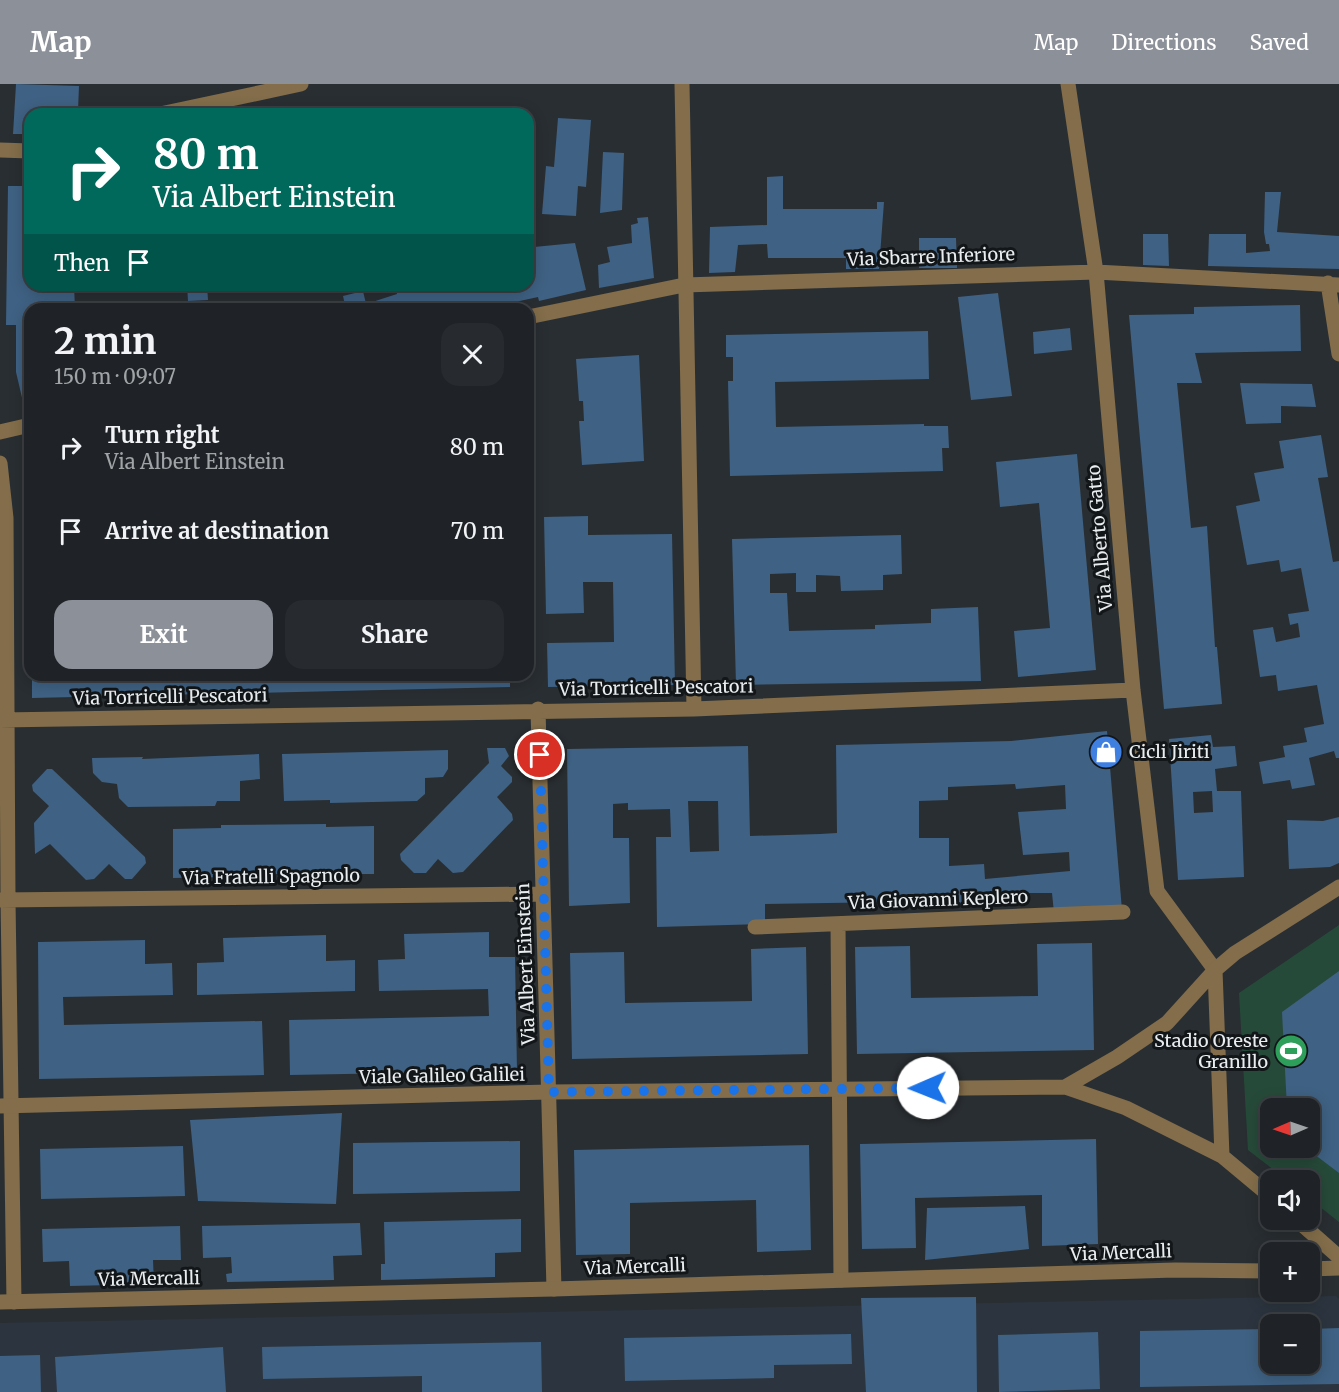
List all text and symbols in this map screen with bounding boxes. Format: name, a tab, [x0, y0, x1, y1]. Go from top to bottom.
text: Map	[30, 24, 92, 60]
text: Map	[1034, 29, 1078, 56]
text: Directions	[1111, 29, 1216, 56]
text: Saved	[1249, 29, 1309, 56]
text: 80 m	[153, 128, 259, 180]
icon: right	[54, 132, 132, 210]
text: Via Albert Einstein	[153, 180, 396, 214]
street label: Via Sbarre Inferiore	[846, 242, 1015, 271]
icon: arrive	[122, 246, 155, 279]
text: Then	[54, 249, 110, 277]
text: 2 min	[54, 319, 157, 364]
button: close	[441, 323, 504, 386]
text: 150 m · 09:07	[54, 364, 176, 389]
text: Turn right	[105, 421, 219, 449]
icon: right	[54, 431, 87, 464]
text: 80 m	[450, 433, 504, 461]
text: Via Albert Einstein	[105, 449, 285, 474]
street label: Via Alberto Gatto	[1082, 464, 1117, 613]
icon: arrive	[54, 515, 87, 548]
text: Arrive at destination	[105, 517, 329, 545]
text: 70 m	[451, 517, 504, 545]
button: Exit	[54, 600, 273, 669]
button: Share	[285, 600, 504, 669]
street label: Via Torricelli Pescatori	[557, 674, 754, 701]
street label: Via Torricelli Pescatori	[71, 683, 268, 710]
pin	[514, 729, 565, 780]
shop icon: Cicli Jiriti	[1088, 734, 1124, 770]
icon: arrive	[523, 738, 556, 771]
place label: Cicli Jiriti	[1129, 740, 1210, 763]
street label: Via Fratelli Spagnolo	[181, 863, 360, 890]
street label: Via Albert Einstein	[511, 883, 540, 1046]
street label: Via Giovanni Keplero	[847, 885, 1028, 914]
place label: Stadio Oreste Granillo	[1154, 1029, 1268, 1073]
sports icon: Stadio Oreste Granillo	[1273, 1033, 1309, 1069]
position arrow	[896, 1056, 960, 1120]
street label: Viale Galileo Galilei	[358, 1063, 525, 1088]
north arrow	[1260, 1098, 1320, 1158]
map controls	[1260, 1098, 1320, 1374]
button: sound	[1260, 1170, 1320, 1230]
street label: Via Mercalli	[1069, 1239, 1173, 1266]
button: +	[1260, 1242, 1320, 1302]
street label: Via Mercalli	[583, 1253, 687, 1280]
street label: Via Mercalli	[97, 1266, 200, 1291]
button: −	[1260, 1314, 1320, 1374]

